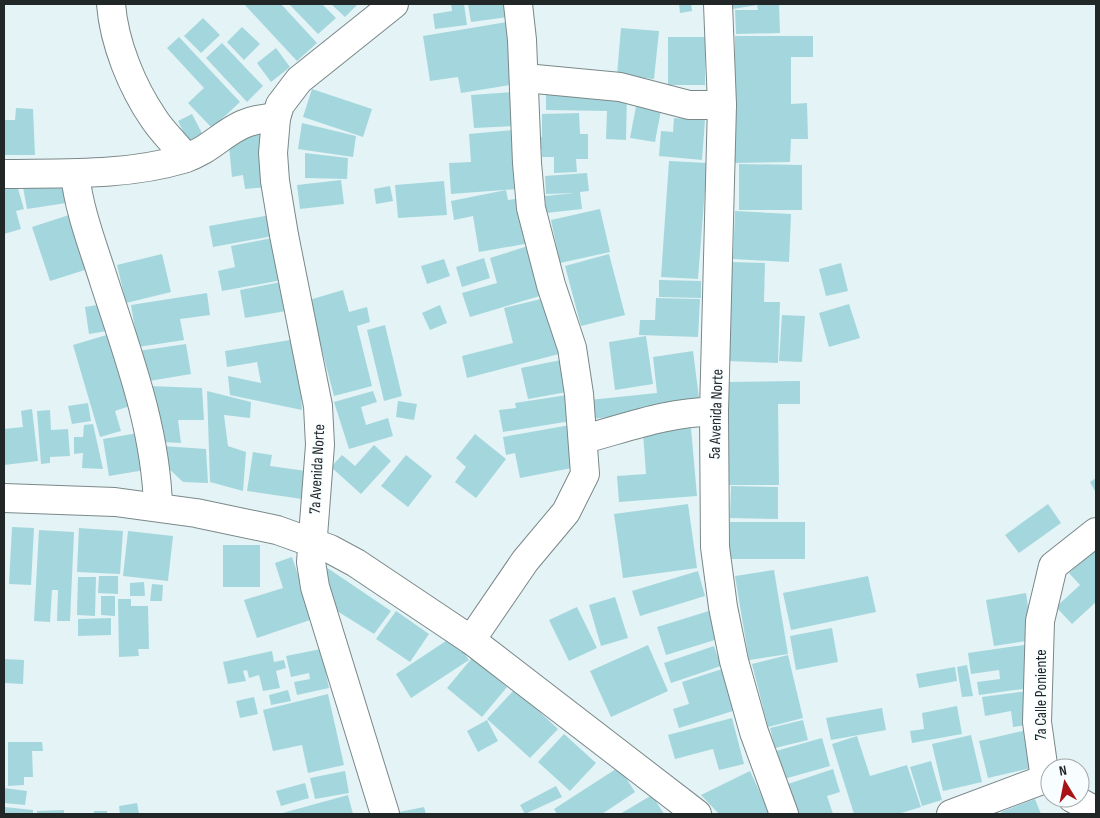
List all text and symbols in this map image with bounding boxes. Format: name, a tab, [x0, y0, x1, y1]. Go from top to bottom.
street label: 5a Avenida Norte	[705, 369, 728, 459]
street label: 7a Avenida Norte	[306, 424, 329, 515]
street label: 7a Calle Poniente	[1032, 649, 1051, 741]
north arrow	[1040, 758, 1090, 808]
text: N	[1058, 762, 1068, 780]

